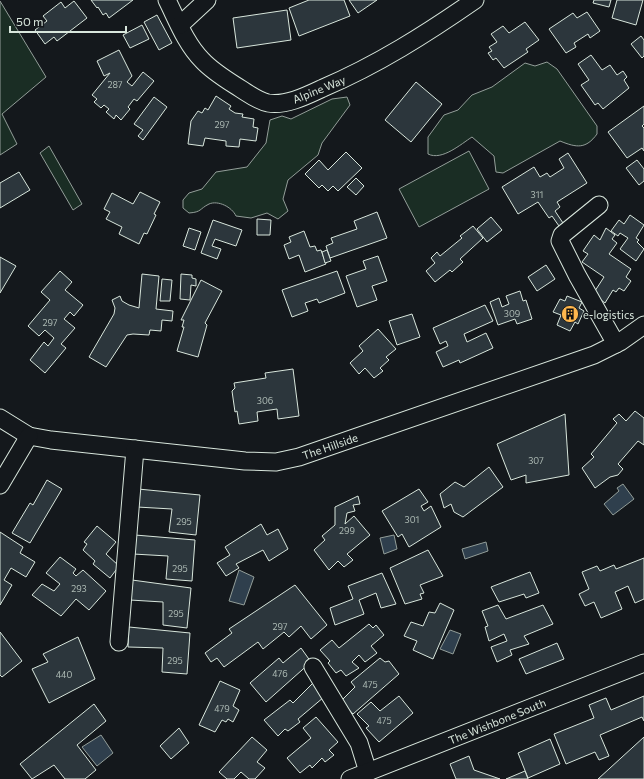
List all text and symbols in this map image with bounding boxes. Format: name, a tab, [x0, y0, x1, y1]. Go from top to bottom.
scale bar	[10, 8, 126, 34]
text: 50 m	[16, 14, 44, 28]
street label: Alpine Way	[291, 72, 348, 105]
house number: 287	[107, 79, 123, 90]
house number: 297	[214, 119, 230, 130]
house number: 311	[531, 189, 543, 200]
building icon: e-logistics	[560, 304, 580, 324]
house number: 309	[504, 308, 520, 319]
place label: e-logistics	[583, 308, 634, 321]
house number: 297	[42, 317, 58, 328]
house number: 306	[257, 395, 273, 406]
street label: The Hillside	[301, 430, 360, 462]
house number: 307	[528, 455, 544, 466]
house number: 301	[405, 514, 419, 525]
house number: 295	[176, 516, 192, 527]
house number: 299	[339, 525, 355, 536]
house number: 295	[172, 563, 188, 574]
house number: 293	[71, 583, 87, 594]
house number: 295	[168, 608, 184, 619]
house number: 297	[272, 621, 288, 632]
house number: 295	[167, 655, 183, 666]
house number: 476	[272, 668, 288, 679]
house number: 440	[56, 669, 72, 680]
house number: 475	[362, 679, 378, 690]
street label: The Wishbone South	[446, 696, 548, 746]
house number: 479	[214, 703, 230, 714]
house number: 475	[376, 715, 392, 726]

